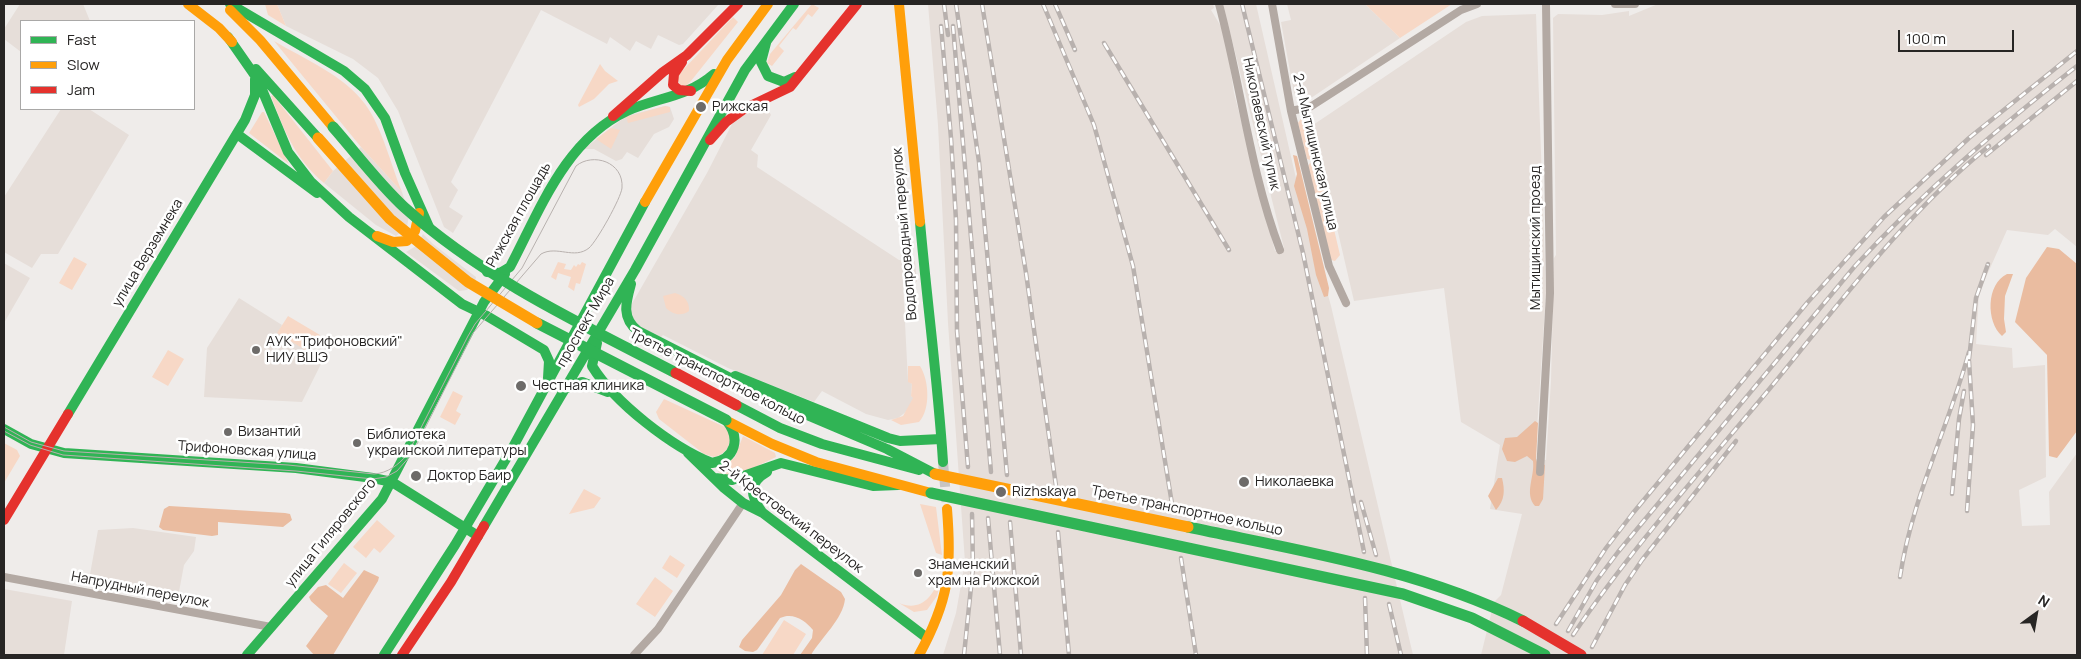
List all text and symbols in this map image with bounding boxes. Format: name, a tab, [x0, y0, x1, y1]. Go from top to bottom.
legend	[20, 20, 195, 110]
scale bar	[1901, 20, 2017, 52]
text: 100 m	[1906, 28, 1946, 49]
text: Fast	[67, 29, 96, 50]
text: Slow	[67, 54, 100, 75]
street label: Николаевский тупик	[1239, 56, 1283, 192]
street label: 2-я Мытищинская улица	[1289, 72, 1341, 232]
text: Jam	[67, 79, 95, 100]
place label: Рижская	[712, 99, 768, 115]
marker: Рижская	[694, 100, 708, 114]
street label: Водопроводный переулок	[889, 147, 921, 321]
street label: Рижская площадь	[483, 159, 555, 271]
street label: Мытищинский проезд	[1528, 166, 1544, 310]
street label: улица Верземнека	[109, 196, 187, 310]
street label: проспект Мира	[553, 274, 619, 370]
street label: Третье транспортное кольцо	[626, 325, 808, 429]
place label: АУК "Трифоновский" НИУ ВШЭ	[266, 334, 403, 367]
marker: АУК "Трифоновский" НИУ ВШЭ	[250, 344, 262, 356]
place label: Честная клиника	[532, 378, 644, 394]
marker: Честная клиника	[514, 379, 528, 393]
place label: Византий	[238, 424, 301, 440]
marker: Византий	[222, 426, 234, 438]
place label: Библиотека украинской литературы	[367, 427, 527, 460]
marker: Библиотека украинской литературы	[351, 437, 363, 449]
street label: Трифоновская улица	[177, 438, 317, 464]
street label: 2-й Крестовский переулок	[716, 457, 866, 577]
place label: Доктор Баир	[427, 468, 511, 484]
marker: Доктор Баир	[409, 469, 423, 483]
place label: Николаевка	[1255, 474, 1334, 490]
street label: улица Гиляровского	[282, 475, 380, 591]
marker: Николаевка	[1237, 475, 1251, 489]
street label: Третье транспортное кольцо	[1090, 482, 1284, 540]
place label: Rizhskaya	[1012, 484, 1076, 500]
marker: Rizhskaya	[994, 485, 1008, 499]
place label: Знаменский храм на Рижской	[928, 557, 1039, 590]
marker: Знаменский храм на Рижской	[912, 567, 924, 579]
street label: Напрудный переулок	[70, 568, 210, 612]
north arrow	[2011, 589, 2061, 639]
text: N	[2035, 590, 2054, 612]

